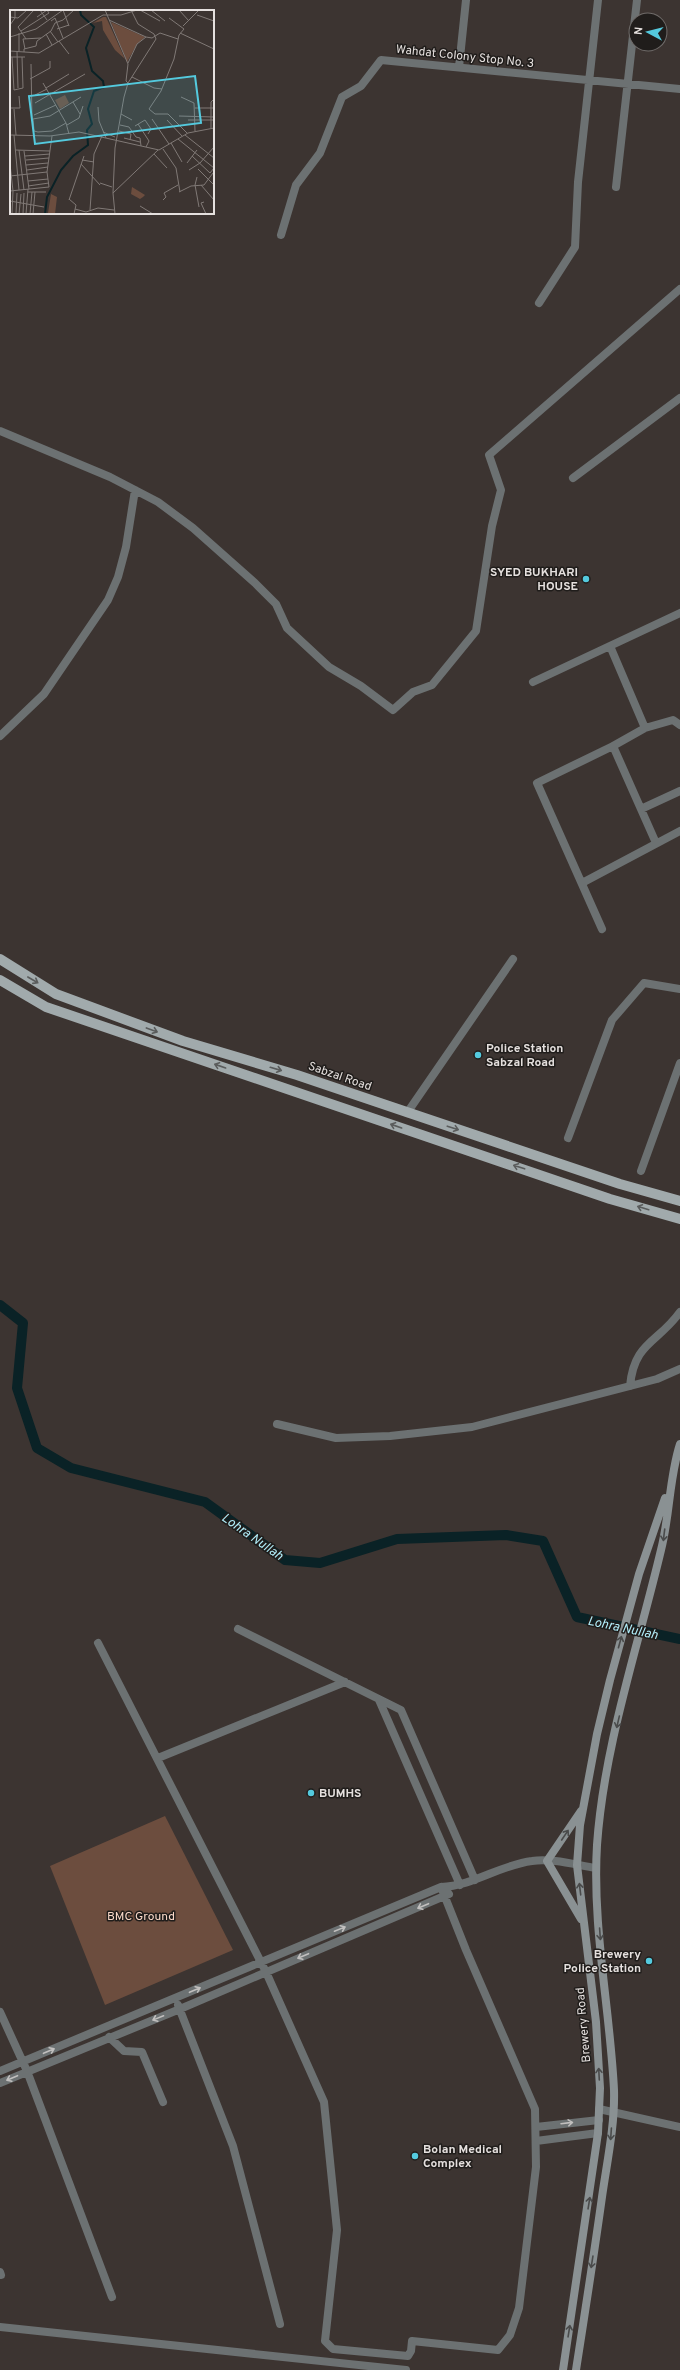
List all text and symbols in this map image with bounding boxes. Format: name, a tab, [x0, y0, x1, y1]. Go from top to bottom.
inset map	[10, 10, 214, 214]
north arrow	[628, 12, 668, 52]
text: N	[632, 26, 646, 36]
street label: Wahdat Colony Stop No. 3	[395, 42, 535, 72]
place label: SYED BUKHARI HOUSE	[490, 565, 578, 595]
marker: SYED BUKHARI HOUSE	[581, 574, 591, 584]
one-way arrow	[26, 977, 38, 985]
one-way arrow	[146, 1026, 158, 1034]
place label: Police Station Sabzal Road	[486, 1041, 563, 1071]
marker: Police Station Sabzal Road	[473, 1050, 483, 1060]
street label: Sabzal Road	[306, 1059, 374, 1095]
one-way arrow	[214, 1062, 227, 1069]
one-way arrow	[270, 1066, 283, 1073]
one-way arrow	[390, 1122, 403, 1129]
one-way arrow	[446, 1125, 458, 1133]
one-way arrow	[514, 1163, 526, 1171]
one-way arrow	[636, 1204, 649, 1211]
water label: Lohra Nullah	[218, 1511, 286, 1565]
one-way arrow	[660, 1528, 668, 1541]
water label: Lohra Nullah	[586, 1614, 659, 1644]
one-way arrow	[617, 1636, 624, 1649]
one-way arrow	[613, 1716, 621, 1729]
place label: BUMHS	[319, 1786, 361, 1802]
marker: BUMHS	[306, 1788, 316, 1798]
one-way arrow	[561, 1829, 569, 1840]
one-way arrow	[576, 1883, 583, 1896]
one-way arrow	[418, 1902, 430, 1910]
park label: BMC Ground	[107, 1909, 175, 1925]
one-way arrow	[334, 1924, 346, 1932]
one-way arrow	[596, 1927, 603, 1940]
place label: Brewery Police Station	[564, 1947, 641, 1977]
one-way arrow	[298, 1953, 310, 1960]
marker: Brewery Police Station	[644, 1956, 654, 1966]
one-way arrow	[188, 1986, 200, 1993]
street label: Brewery Road	[573, 1987, 595, 2063]
one-way arrow	[152, 2014, 164, 2022]
one-way arrow	[42, 2047, 54, 2054]
one-way arrow	[595, 2068, 602, 2081]
one-way arrow	[6, 2074, 18, 2082]
one-way arrow	[560, 2119, 573, 2127]
one-way arrow	[607, 2127, 614, 2140]
place label: Bolan Medical Complex	[423, 2142, 502, 2172]
marker: Bolan Medical Complex	[410, 2151, 420, 2161]
one-way arrow	[585, 2197, 593, 2210]
one-way arrow	[588, 2255, 596, 2268]
one-way arrow	[565, 2325, 573, 2338]

